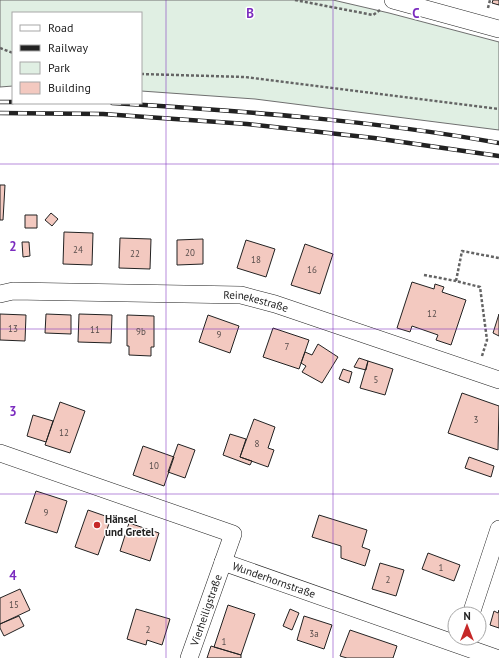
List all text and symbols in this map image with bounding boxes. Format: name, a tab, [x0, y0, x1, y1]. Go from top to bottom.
text: B	[246, 5, 254, 22]
text: C	[412, 5, 420, 22]
legend	[12, 12, 142, 104]
text: Road	[48, 20, 73, 35]
text: Railway	[48, 40, 88, 55]
text: Park	[48, 60, 70, 75]
text: Building	[48, 80, 91, 95]
text: 2	[9, 238, 17, 255]
house number: 24	[73, 244, 83, 255]
house number: 20	[185, 247, 195, 258]
house number: 22	[130, 248, 140, 259]
house number: 18	[251, 254, 261, 265]
house number: 16	[307, 264, 317, 275]
street label: Reinekestraße	[223, 288, 291, 315]
house number: 12	[427, 308, 437, 319]
house number: 13	[8, 323, 18, 334]
house number: 11	[90, 324, 100, 335]
house number: 9b	[136, 326, 146, 337]
house number: 9	[217, 329, 222, 340]
house number: 7	[285, 341, 290, 352]
house number: 5	[374, 374, 379, 385]
text: 3	[9, 403, 17, 420]
house number: 3	[474, 414, 479, 425]
house number: 12	[59, 427, 69, 438]
house number: 8	[255, 438, 260, 449]
house number: 10	[149, 460, 159, 471]
house number: 9	[44, 507, 49, 518]
place label: Hänsel und Gretel	[105, 512, 155, 539]
marker: Hänsel und Gretel	[92, 520, 102, 530]
street label: Wunderhornstraße	[230, 559, 318, 601]
house number: 1	[439, 562, 444, 573]
text: 4	[9, 567, 17, 584]
street label: Vierheiligstraße	[187, 572, 225, 649]
house number: 2	[386, 574, 391, 585]
house number: 15	[9, 599, 19, 610]
north arrow	[447, 606, 487, 646]
text: N	[463, 609, 471, 623]
house number: 2	[146, 624, 151, 635]
house number: 3a	[309, 628, 319, 639]
house number: 1	[222, 636, 227, 647]

